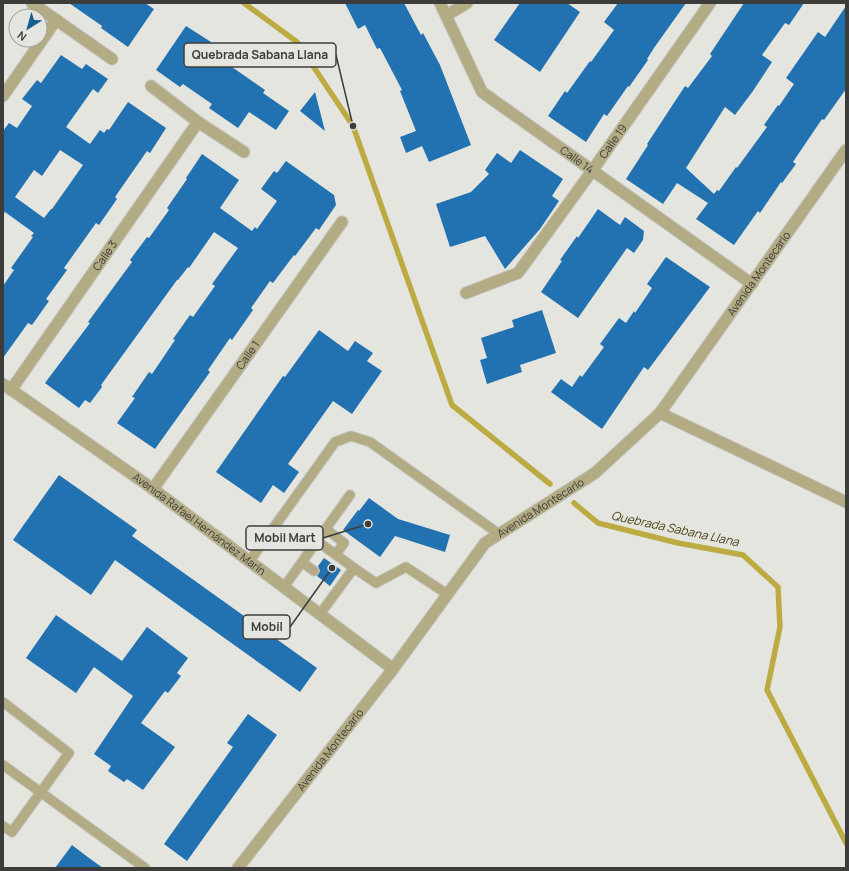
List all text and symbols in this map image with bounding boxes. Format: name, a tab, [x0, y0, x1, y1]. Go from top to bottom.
north arrow	[8, 8, 48, 48]
text: N	[14, 28, 29, 45]
callout: Quebrada Sabana Llana	[184, 43, 336, 67]
text: Quebrada Sabana Llana	[192, 46, 328, 63]
street label: Calle 19	[595, 121, 630, 161]
street label: Calle 14	[557, 142, 597, 176]
street label: Avenida Montecarlo	[723, 227, 794, 318]
street label: Calle 3	[89, 237, 120, 273]
street label: Calle 1	[232, 337, 263, 372]
street label: Avenida Rafael Hernández Marín	[130, 469, 269, 578]
street label: Avenida Montecarlo	[494, 474, 587, 541]
water label: Quebrada Sabana Llana	[610, 507, 742, 551]
callout: Mobil Mart	[246, 526, 323, 550]
text: Mobil Mart	[254, 529, 316, 546]
callout: Mobil	[243, 615, 290, 639]
text: Mobil	[251, 618, 283, 635]
street label: Avenida Montecarlo	[293, 705, 367, 794]

